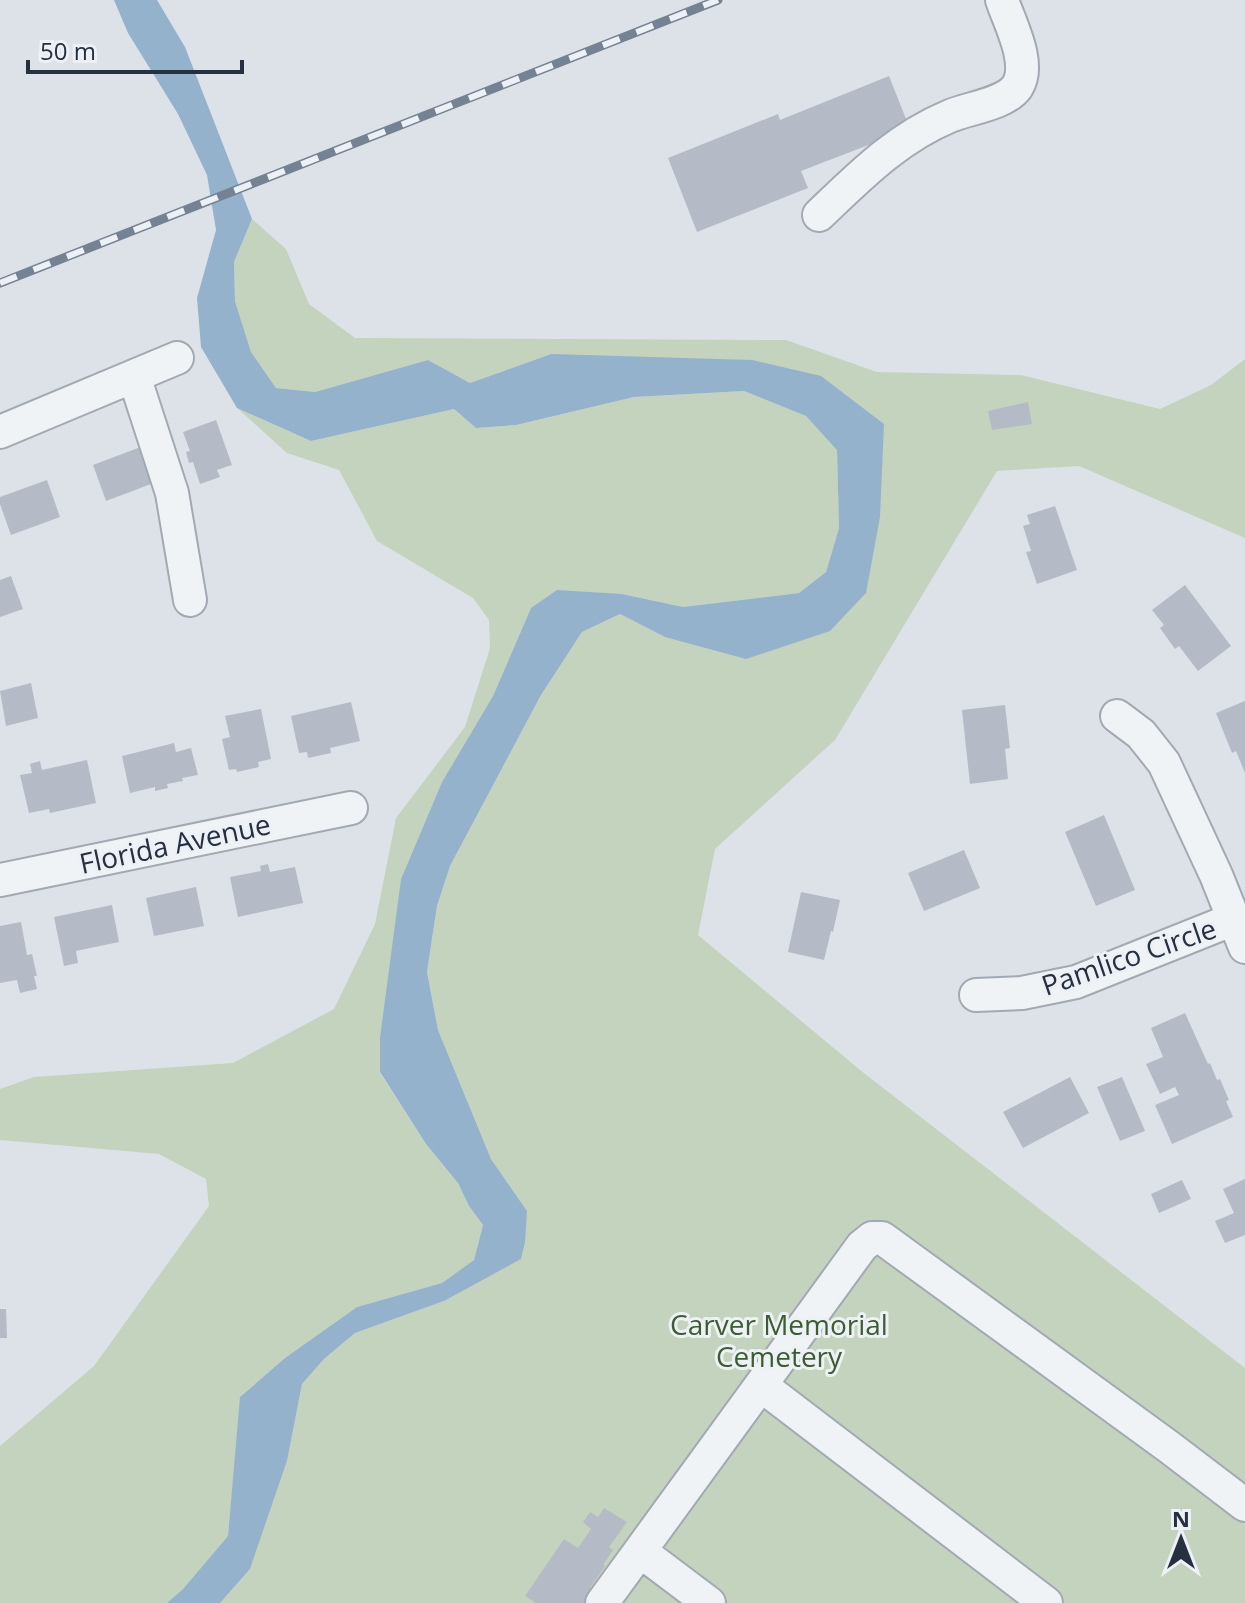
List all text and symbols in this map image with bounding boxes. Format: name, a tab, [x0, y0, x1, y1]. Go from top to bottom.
scale bar	[28, 24, 242, 74]
text: 50 m	[40, 34, 96, 67]
street label: Florida Avenue	[76, 804, 274, 882]
street label: Pamlico Circle	[1036, 908, 1221, 1004]
park label: Carver Memorial Cemetery	[670, 1305, 888, 1375]
north arrow	[1141, 1499, 1221, 1579]
text: N	[1172, 1503, 1190, 1533]

